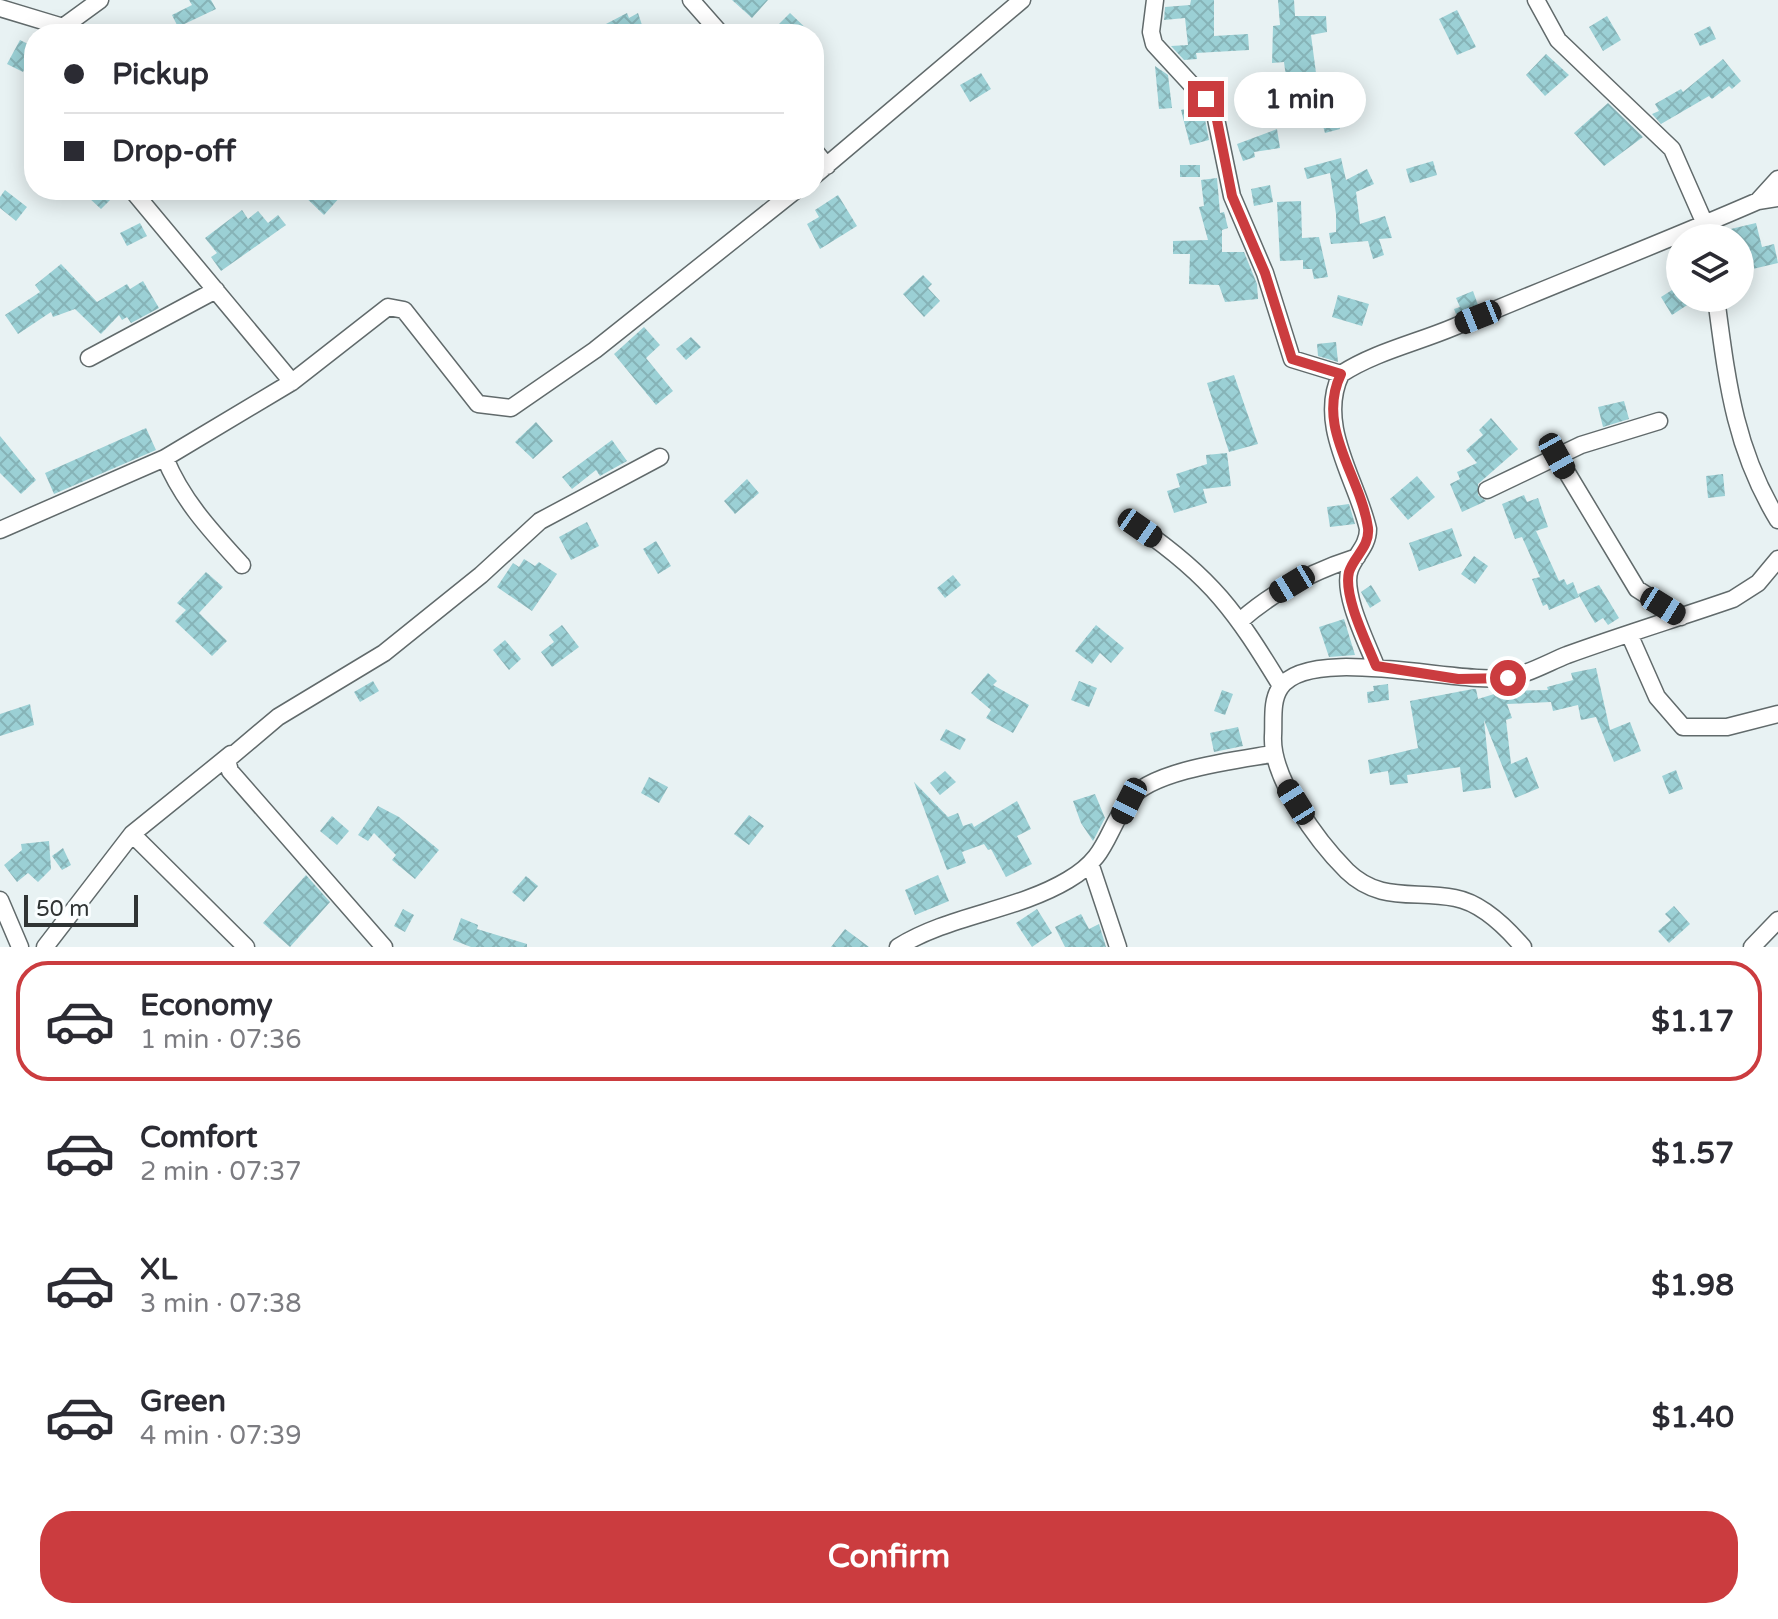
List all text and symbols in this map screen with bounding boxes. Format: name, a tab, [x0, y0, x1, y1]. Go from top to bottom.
text: Pickup	[112, 56, 209, 93]
callout: 1 min	[1234, 71, 1366, 127]
route end	[1188, 81, 1224, 117]
text: 1 min	[1265, 84, 1335, 115]
text: Drop-off	[112, 133, 236, 170]
map controls	[1666, 224, 1754, 312]
button: layers	[1666, 224, 1754, 312]
car	[1451, 297, 1505, 337]
car	[1535, 429, 1579, 483]
car	[1113, 504, 1167, 552]
car	[1265, 561, 1319, 607]
car	[1636, 583, 1690, 629]
route start	[1490, 660, 1526, 696]
car	[1107, 774, 1151, 828]
car	[1273, 775, 1319, 829]
scale bar	[24, 891, 138, 927]
text: 50 m	[36, 896, 90, 922]
icon: car	[44, 985, 116, 1057]
text: Economy	[140, 987, 273, 1024]
text: $1.17	[1651, 1003, 1734, 1040]
text: 1 min · 07:36	[140, 1024, 302, 1055]
icon: car	[44, 1117, 116, 1189]
text: Comfort	[140, 1119, 258, 1156]
text: $1.57	[1651, 1135, 1734, 1172]
text: 2 min · 07:37	[140, 1156, 302, 1187]
icon: car	[44, 1249, 116, 1321]
text: XL	[140, 1251, 177, 1288]
text: $1.98	[1651, 1267, 1734, 1304]
text: 3 min · 07:38	[140, 1288, 302, 1319]
icon: car	[44, 1381, 116, 1453]
text: Green	[140, 1383, 226, 1420]
text: $1.40	[1652, 1399, 1734, 1436]
text: 4 min · 07:39	[140, 1420, 302, 1451]
button: Confirm	[40, 1511, 1738, 1603]

